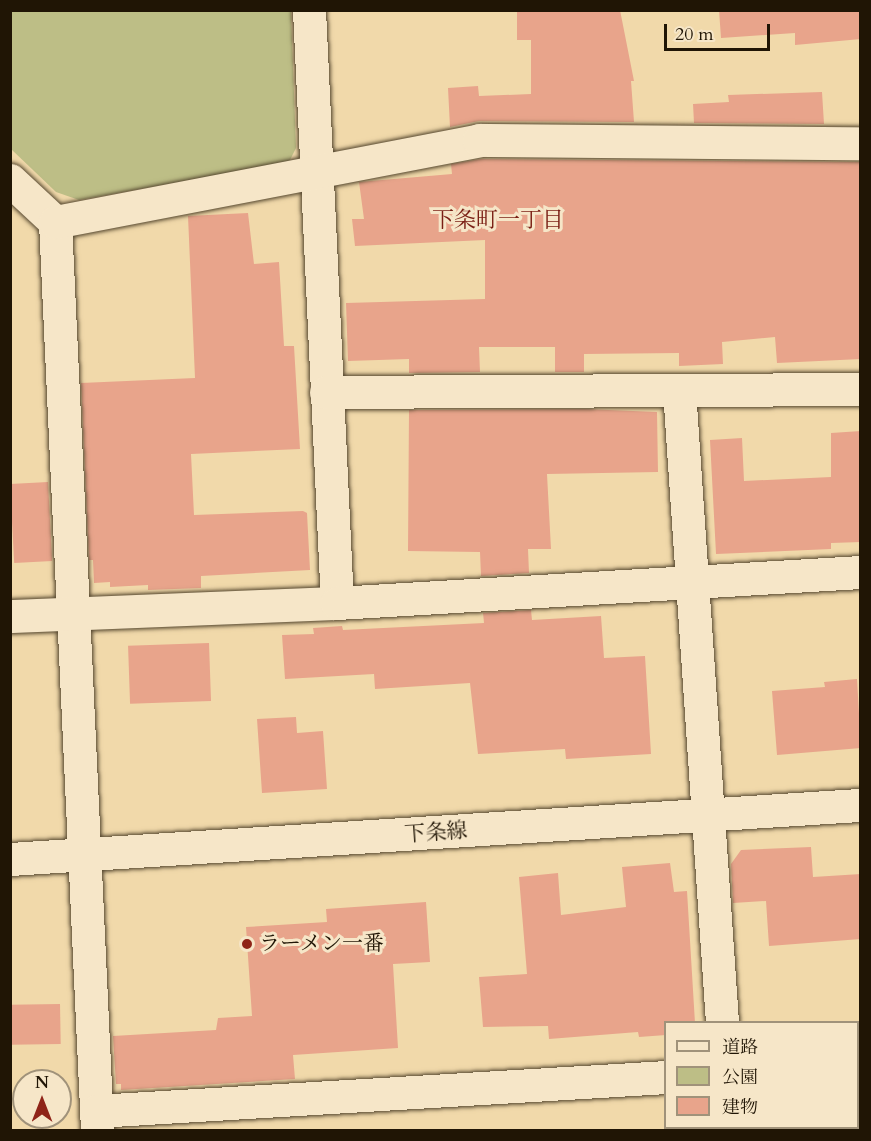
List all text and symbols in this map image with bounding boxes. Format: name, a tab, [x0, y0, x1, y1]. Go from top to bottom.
scale bar	[667, 12, 774, 50]
text: 20 m	[675, 22, 714, 47]
district label: 下条町一丁目	[432, 208, 564, 234]
street label: 下条線	[404, 818, 468, 848]
place label: ラーメン一番	[259, 931, 385, 957]
marker: ラーメン一番	[240, 937, 254, 951]
legend	[664, 1021, 859, 1129]
text: 道路	[722, 1035, 758, 1060]
text: 公園	[722, 1065, 758, 1090]
north arrow	[12, 1069, 72, 1129]
text: N	[35, 1072, 49, 1094]
text: 建物	[722, 1095, 758, 1120]

